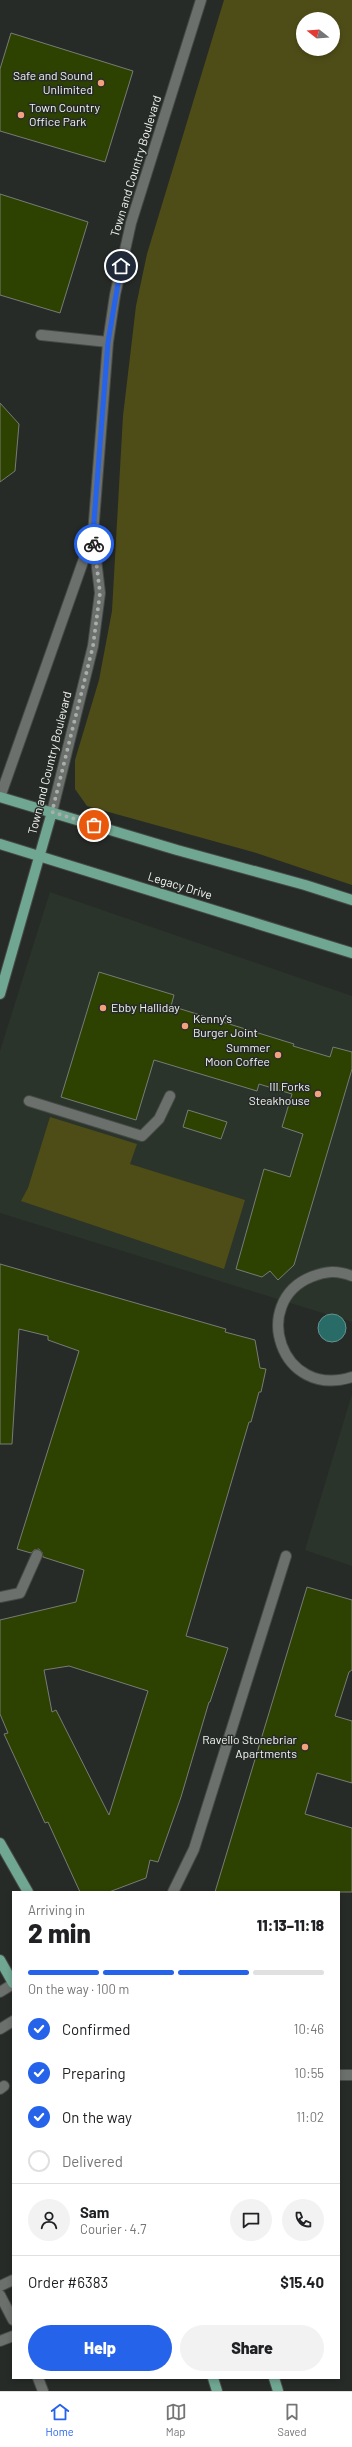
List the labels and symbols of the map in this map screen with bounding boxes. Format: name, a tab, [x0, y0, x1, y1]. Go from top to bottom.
north arrow	[296, 12, 340, 56]
place label: Safe and Sound Unlimited	[13, 68, 93, 96]
marker: Safe and Sound Unlimited	[96, 78, 106, 88]
street label: Town and Country Boulevard	[107, 93, 163, 238]
place label: Town Country Office Park	[29, 100, 101, 128]
marker: Town Country Office Park	[16, 110, 26, 120]
pin	[104, 249, 138, 283]
courier	[74, 524, 114, 564]
street label: Town and Country Boulevard	[24, 690, 74, 836]
pin	[77, 808, 111, 842]
street label: Legacy Drive	[146, 869, 214, 901]
place label: Ebby Halliday	[111, 1000, 180, 1014]
marker: Ebby Halliday	[98, 1003, 108, 1013]
place label: Kenny's Burger Joint	[193, 1011, 258, 1039]
marker: Kenny's Burger Joint	[180, 1021, 190, 1031]
place label: Summer Moon Coffee	[205, 1040, 271, 1068]
marker: Summer Moon Coffee	[273, 1050, 283, 1060]
place label: III Forks Steakhouse	[249, 1079, 310, 1107]
marker: III Forks Steakhouse	[313, 1089, 323, 1099]
place label: Ravello Stonebriar Apartments	[202, 1732, 298, 1760]
marker: Ravello Stonebriar Apartments	[300, 1742, 310, 1752]

